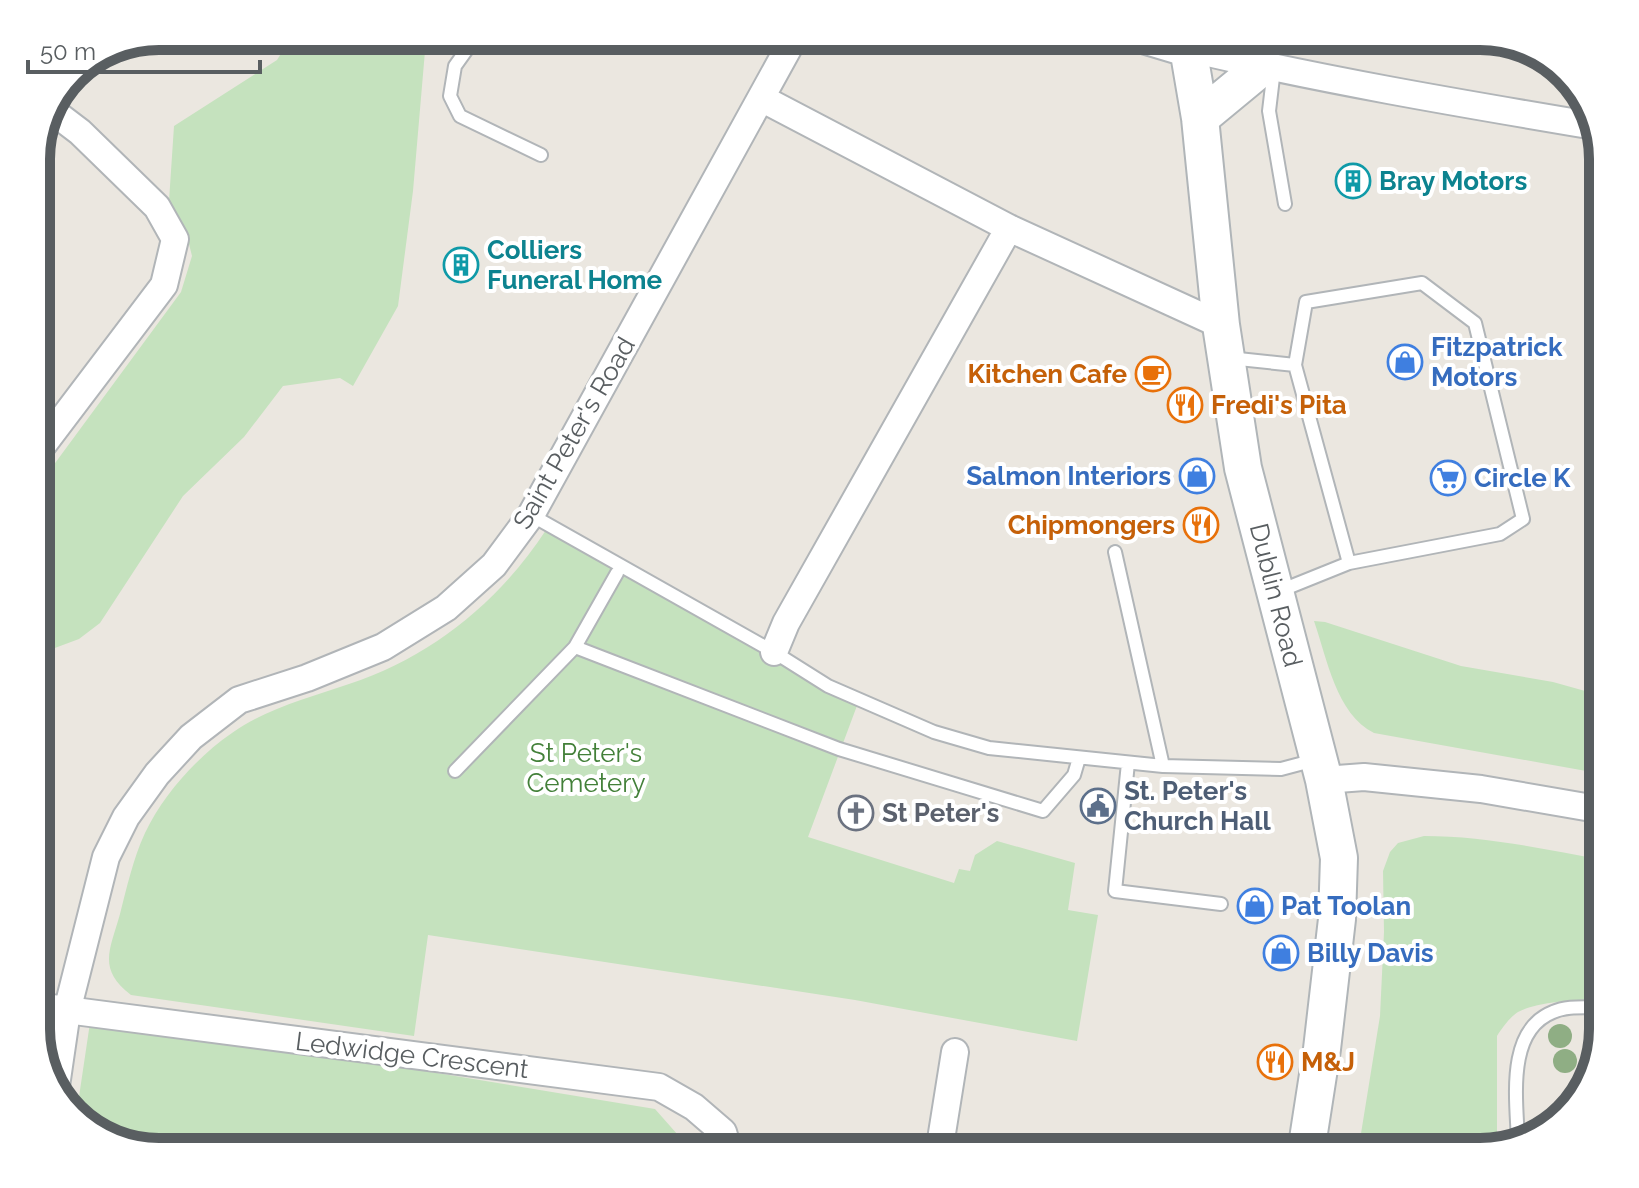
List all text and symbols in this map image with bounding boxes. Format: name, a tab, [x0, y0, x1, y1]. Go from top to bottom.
scale bar	[28, 24, 260, 74]
text: 50 m	[40, 37, 96, 66]
building icon: Bray Motors	[1334, 162, 1372, 200]
place label: Bray Motors	[1379, 166, 1527, 196]
place label: Colliers Funeral Home	[487, 235, 663, 295]
building icon: Colliers Funeral Home	[442, 246, 480, 284]
street label: Saint Peter's Road	[507, 332, 641, 534]
place label: Fitzpatrick Motors	[1431, 332, 1563, 392]
shop icon: Fitzpatrick Motors	[1386, 343, 1424, 381]
cafe icon: Kitchen Cafe	[1134, 355, 1172, 393]
place label: Kitchen Cafe	[968, 359, 1127, 389]
restaurant icon: Fredi's Pita	[1166, 386, 1204, 424]
place label: Fredi's Pita	[1211, 390, 1347, 420]
shop icon: Salmon Interiors	[1178, 457, 1216, 495]
supermarket icon: Circle K	[1429, 459, 1467, 497]
place label: Salmon Interiors	[966, 461, 1171, 491]
place label: Circle K	[1474, 463, 1571, 493]
restaurant icon: Chipmongers	[1182, 506, 1220, 544]
place label: Chipmongers	[1008, 510, 1175, 540]
street label: Dublin Road	[1244, 520, 1308, 670]
park label: St Peter's Cemetery	[526, 738, 646, 798]
place label: St. Peter's Church Hall	[1124, 776, 1271, 836]
public building icon: St. Peter's Church Hall	[1079, 787, 1117, 825]
church icon: St Peter's	[837, 794, 875, 832]
place label: St Peter's	[882, 798, 999, 828]
shop icon: Pat Toolan	[1236, 887, 1274, 925]
place label: Pat Toolan	[1281, 891, 1411, 921]
shop icon: Billy Davis	[1262, 934, 1300, 972]
place label: Billy Davis	[1307, 938, 1434, 968]
street label: Ledwidge Crescent	[294, 1026, 531, 1084]
restaurant icon: M&J	[1256, 1043, 1294, 1081]
place label: M&J	[1301, 1047, 1355, 1077]

